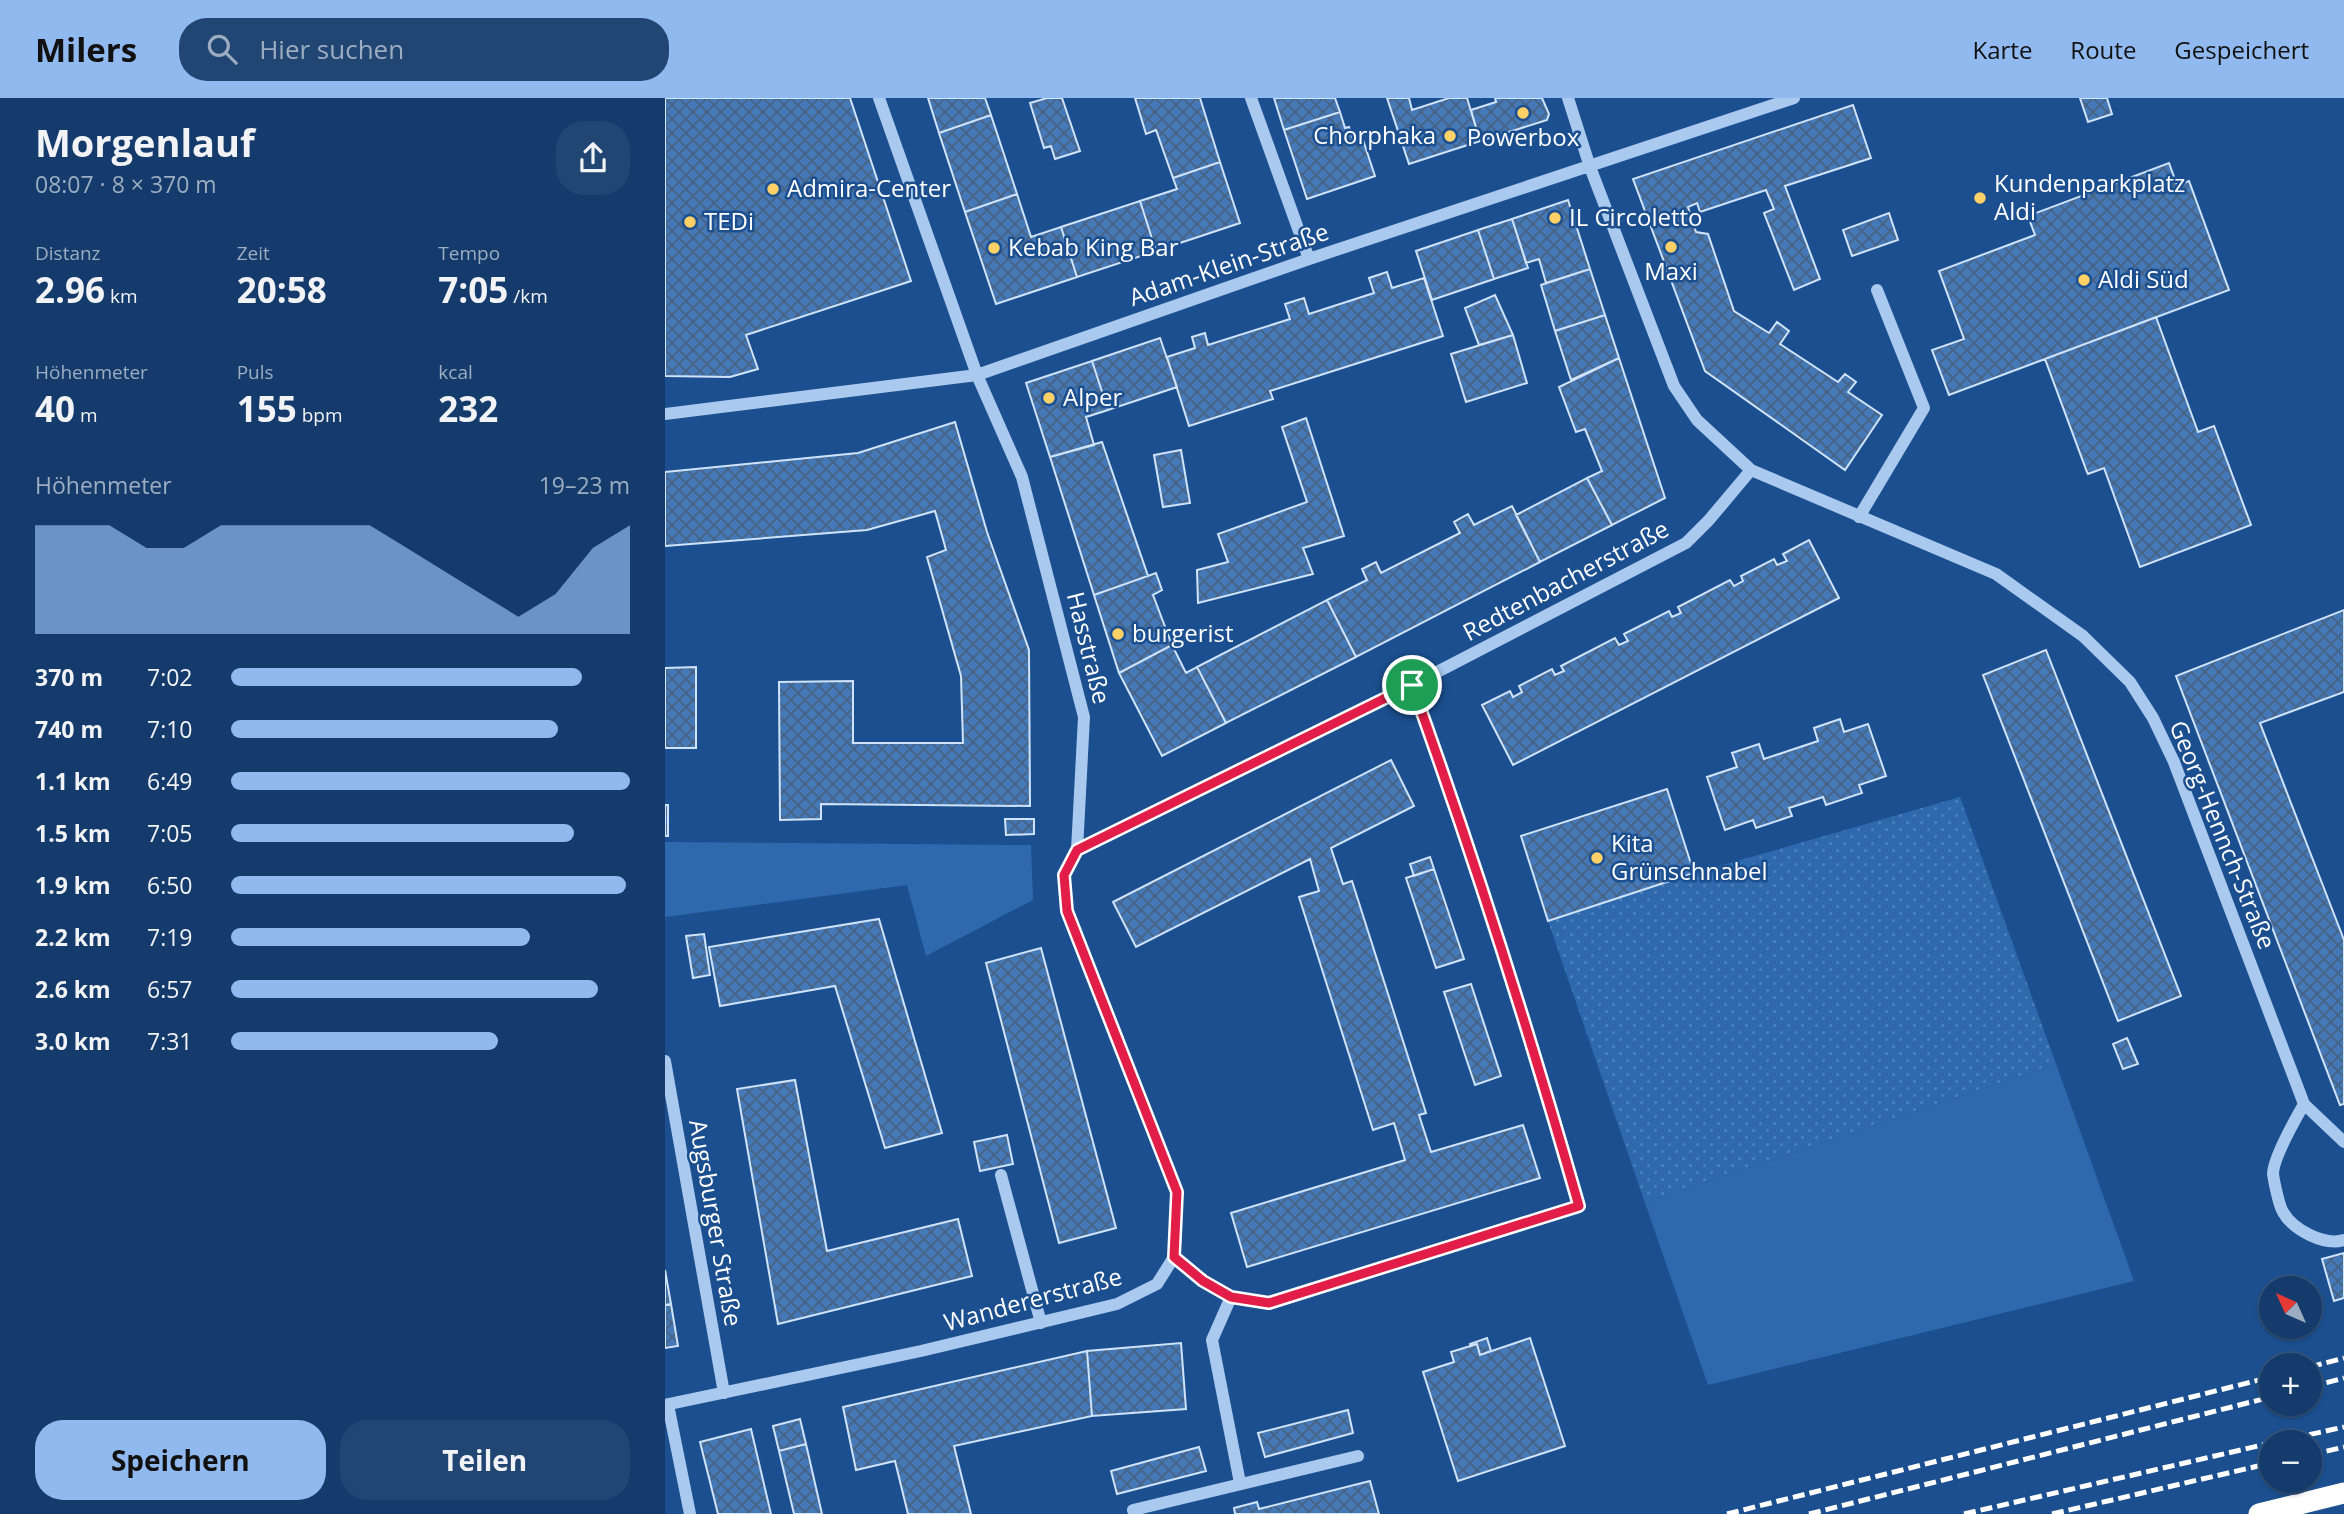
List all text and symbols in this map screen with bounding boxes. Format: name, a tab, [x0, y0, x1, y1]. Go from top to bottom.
search box	[179, 18, 669, 81]
text: Milers	[35, 27, 137, 72]
icon: search	[203, 30, 241, 68]
text: Hier suchen	[259, 31, 404, 67]
text: Karte	[1972, 33, 2032, 66]
text: Route	[2070, 33, 2136, 66]
text: Gespeichert	[2174, 33, 2309, 66]
marker: Powerbox	[1515, 105, 1531, 121]
text: Morgenlauf	[35, 116, 255, 168]
place label: Chorphaka	[1313, 118, 1436, 151]
place label: Powerbox	[1467, 120, 1580, 153]
button: share	[556, 121, 630, 195]
marker: Chorphaka	[1442, 128, 1458, 144]
place label: Kundenparkplatz Aldi	[1994, 166, 2185, 227]
text: 08:07 · 8 × 370 m	[35, 168, 217, 200]
place label: Admira-Center	[787, 171, 951, 204]
marker: Admira-Center	[765, 181, 781, 197]
marker: Kundenparkplatz Aldi	[1972, 190, 1988, 206]
place label: IL Circoletto	[1569, 200, 1702, 233]
place label: TEDi	[704, 204, 754, 237]
marker: IL Circoletto	[1547, 210, 1563, 226]
marker: TEDi	[682, 214, 698, 230]
street label: Adam-Klein-Straße	[1124, 214, 1333, 313]
place label: Kebab King Bar	[1008, 230, 1179, 263]
marker: Maxi	[1663, 239, 1679, 255]
text: Distanz	[35, 240, 101, 266]
text: Zeit	[237, 240, 270, 266]
text: Tempo	[438, 240, 500, 266]
marker: Kebab King Bar	[986, 240, 1002, 256]
place label: Maxi	[1644, 254, 1698, 287]
place label: Aldi Süd	[2098, 262, 2189, 295]
text: 2.96	[35, 266, 105, 313]
text: 20:58	[237, 266, 327, 313]
text: 7:05	[438, 266, 508, 313]
marker: Aldi Süd	[2076, 272, 2092, 288]
text: km	[105, 283, 138, 309]
text: /km	[508, 283, 548, 309]
text: Höhenmeter	[35, 359, 148, 385]
text: Puls	[237, 359, 274, 385]
text: kcal	[438, 359, 473, 385]
place label: Alper	[1063, 380, 1122, 413]
text: 40	[35, 385, 75, 432]
text: 155	[237, 385, 297, 432]
text: 232	[438, 385, 498, 432]
marker: Alper	[1041, 390, 1057, 406]
text: m	[75, 402, 98, 428]
text: bpm	[297, 402, 342, 428]
text: Höhenmeter	[35, 469, 172, 501]
text: 19–23 m	[539, 469, 630, 501]
street label: Redtenbacherstraße	[1457, 511, 1674, 648]
street label: Hasstraße	[1060, 588, 1119, 707]
place label: burgerist	[1132, 616, 1234, 649]
marker: burgerist	[1110, 626, 1126, 642]
pin	[1382, 655, 1442, 715]
text: 370 m	[35, 661, 103, 693]
text: 7:02	[147, 661, 193, 693]
icon: arrive	[1393, 666, 1431, 704]
text: 740 m	[35, 713, 103, 745]
text: 7:10	[147, 713, 193, 745]
street label: Georg-Hennch-Straße	[2162, 715, 2284, 954]
text: 1.1 km	[35, 765, 111, 797]
text: 6:49	[147, 765, 193, 797]
text: 1.5 km	[35, 817, 111, 849]
text: 7:05	[147, 817, 193, 849]
place label: Kita Grünschnabel	[1611, 826, 1768, 887]
marker: Kita Grünschnabel	[1589, 850, 1605, 866]
text: 1.9 km	[35, 869, 111, 901]
text: 6:50	[147, 869, 193, 901]
text: 2.2 km	[35, 921, 111, 953]
text: 7:19	[147, 921, 193, 953]
text: 2.6 km	[35, 973, 111, 1005]
text: 6:57	[147, 973, 193, 1005]
text: 3.0 km	[35, 1025, 111, 1057]
text: 7:31	[147, 1025, 193, 1057]
street label: Augsburger Straße	[682, 1117, 751, 1329]
street label: Wandererstraße	[940, 1259, 1125, 1338]
north arrow	[2259, 1276, 2322, 1339]
map controls	[2259, 1276, 2322, 1493]
button: +	[2259, 1353, 2322, 1416]
button: Speichern	[35, 1420, 326, 1500]
button: Teilen	[340, 1420, 630, 1500]
button: −	[2259, 1430, 2322, 1493]

